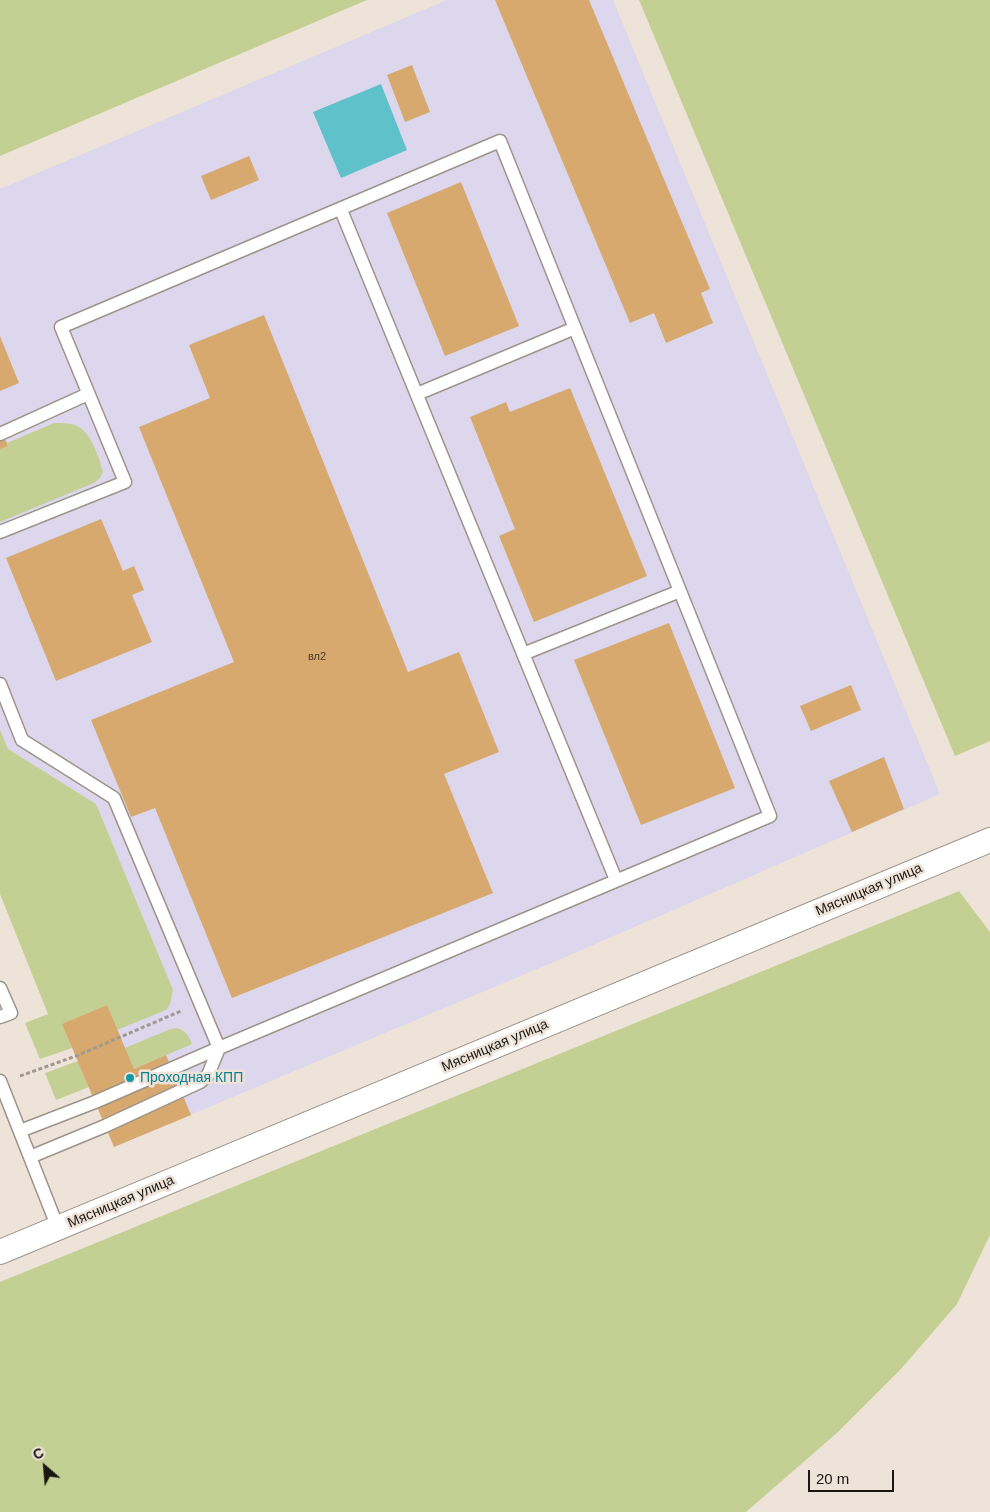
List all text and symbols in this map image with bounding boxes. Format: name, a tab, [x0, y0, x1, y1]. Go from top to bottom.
house number: вл2	[308, 650, 326, 664]
street label: Мясницкая улица	[813, 860, 925, 920]
street label: Мясницкая улица	[439, 1016, 551, 1076]
place label: Проходная КПП	[140, 1070, 243, 1086]
marker: Проходная КПП	[124, 1072, 136, 1084]
street label: Мясницкая улица	[65, 1172, 177, 1232]
north arrow	[20, 1442, 70, 1492]
text: С	[30, 1444, 46, 1463]
scale bar	[810, 1460, 896, 1492]
text: 20 m	[816, 1470, 849, 1487]

